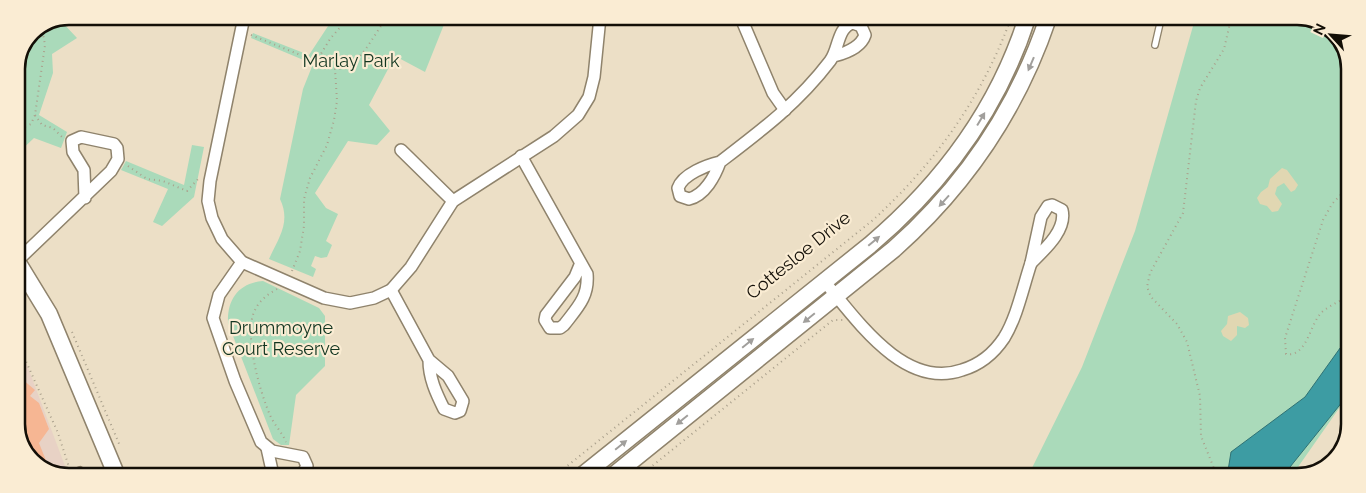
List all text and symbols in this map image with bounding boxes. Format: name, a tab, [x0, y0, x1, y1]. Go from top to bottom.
north arrow	[1306, 10, 1356, 60]
text: N	[1310, 21, 1329, 38]
park label: Marlay Park	[303, 50, 400, 71]
one-way arrow	[1026, 57, 1034, 71]
one-way arrow	[977, 113, 986, 126]
one-way arrow	[939, 194, 950, 207]
street label: Cottesloe Drive	[742, 206, 855, 303]
one-way arrow	[868, 235, 881, 246]
one-way arrow	[802, 313, 815, 324]
park label: Drummoyne Court Reserve	[222, 317, 340, 359]
one-way arrow	[741, 337, 754, 348]
one-way arrow	[676, 415, 689, 426]
one-way arrow	[615, 439, 628, 450]

